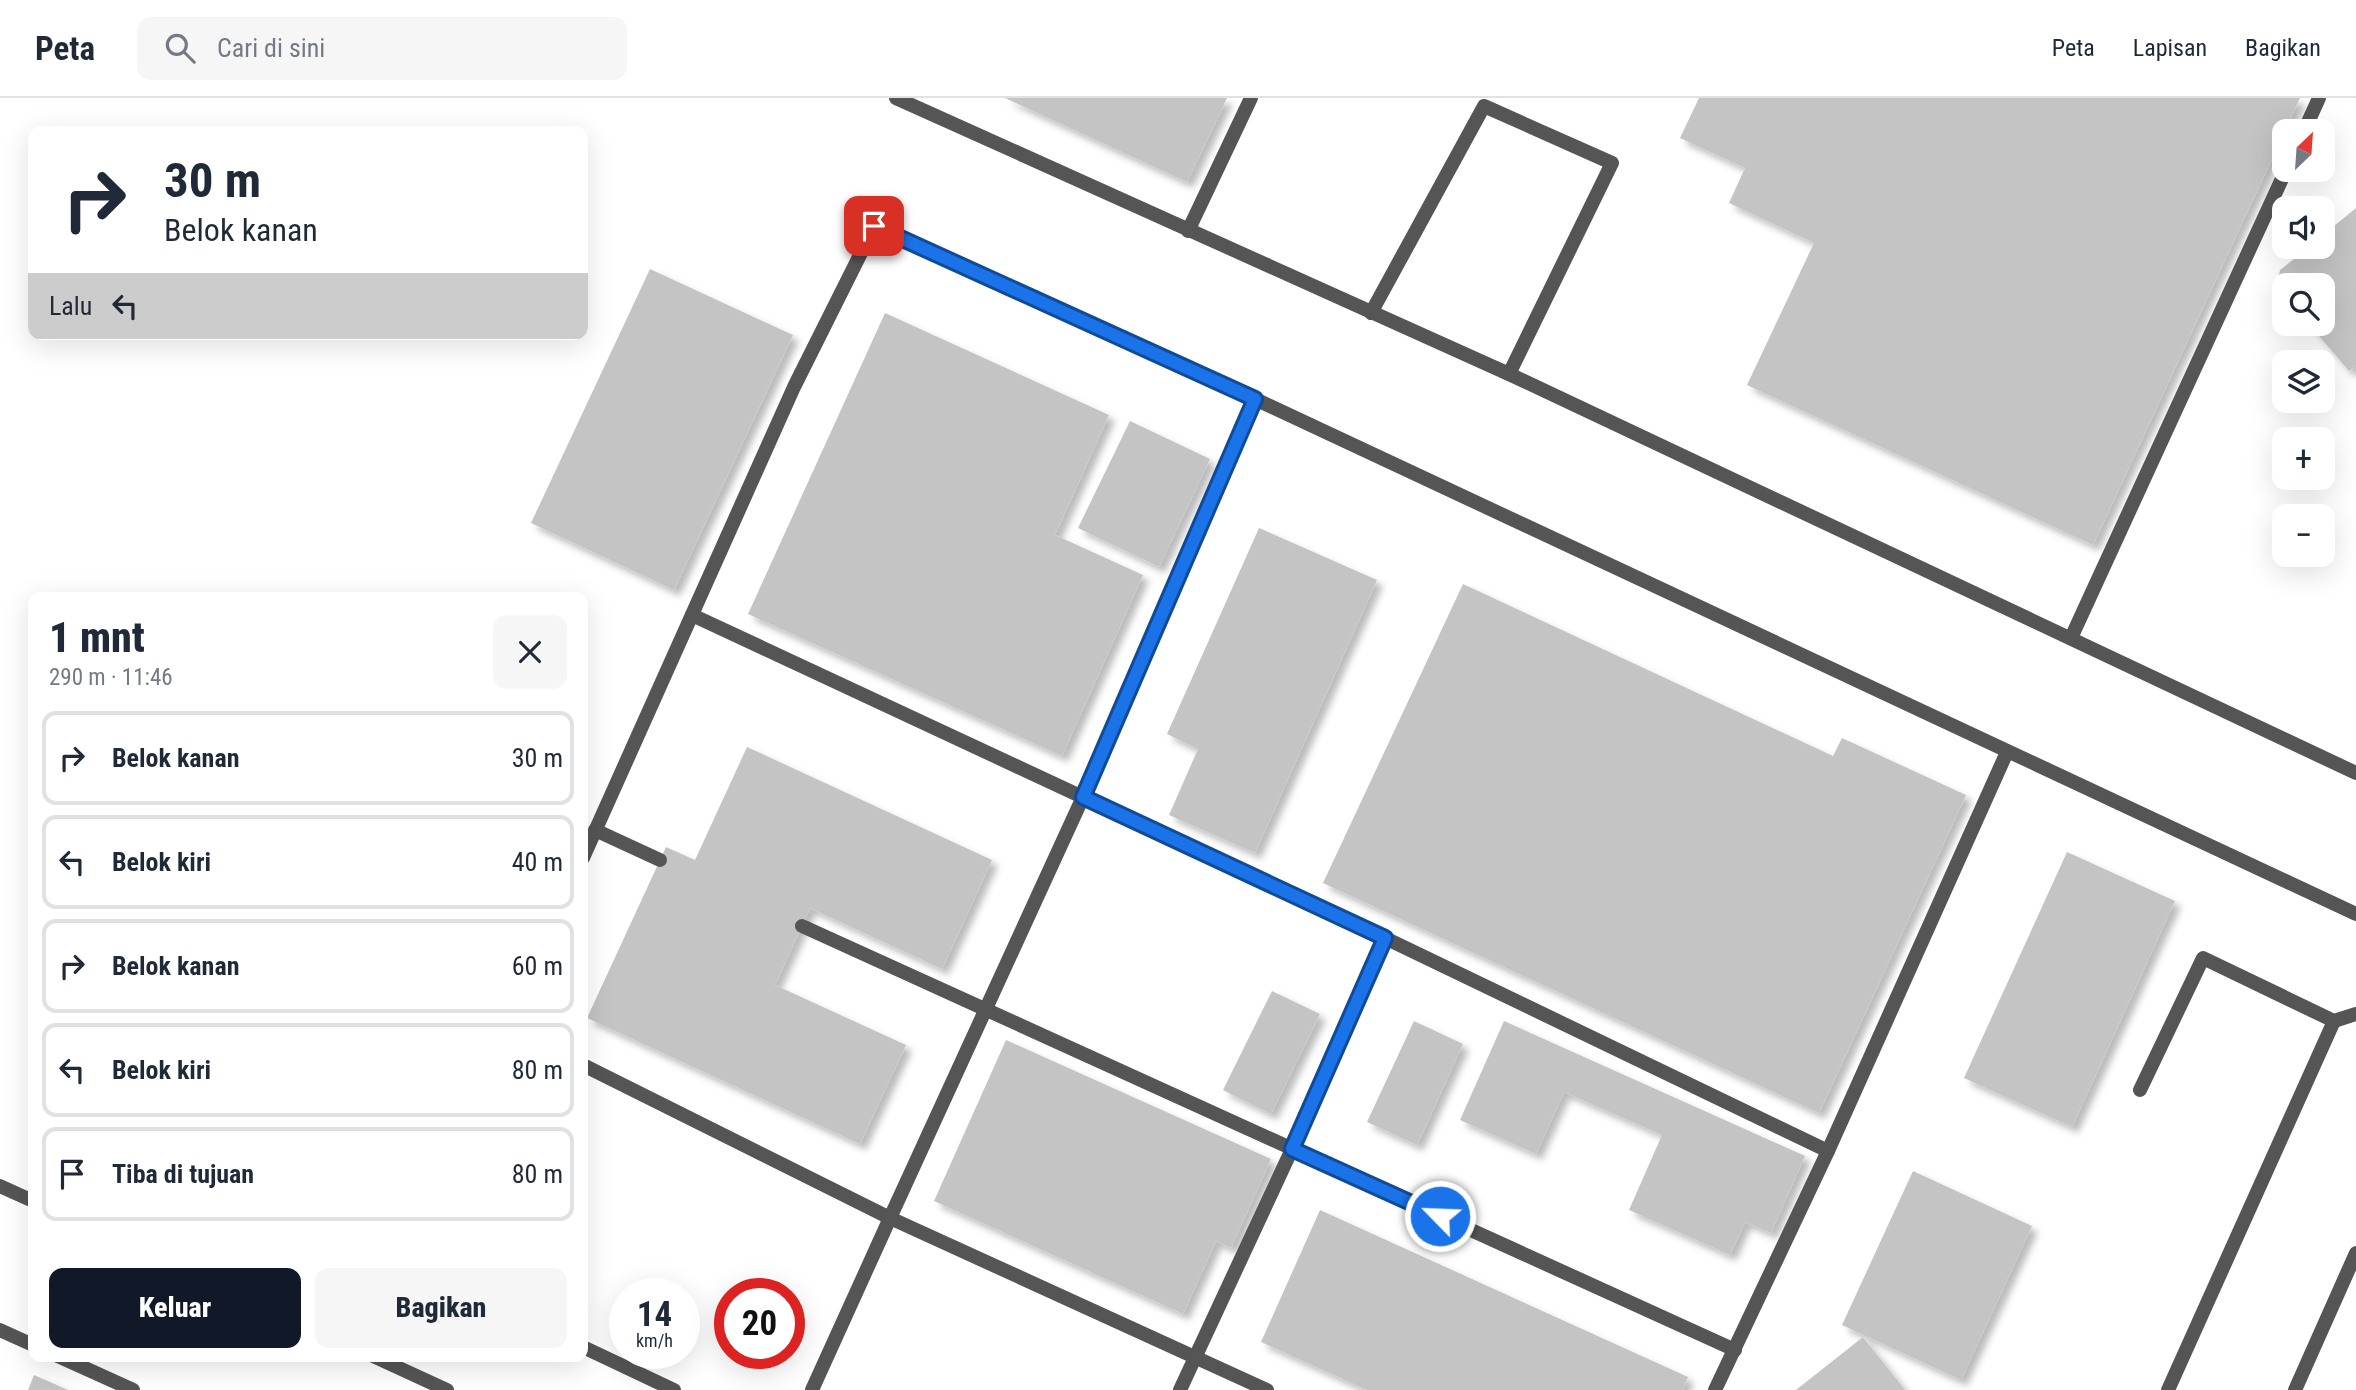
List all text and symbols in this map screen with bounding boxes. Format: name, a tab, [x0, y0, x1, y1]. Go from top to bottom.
search box	[137, 17, 627, 80]
text: Peta	[35, 29, 95, 68]
icon: search	[161, 29, 199, 67]
text: Cari di sini	[217, 33, 325, 63]
text: Peta	[2052, 34, 2095, 62]
text: Lapisan	[2133, 34, 2207, 62]
text: Bagikan	[2245, 34, 2321, 62]
north arrow	[2272, 119, 2334, 182]
map controls	[2272, 119, 2335, 567]
text: 30 m	[164, 152, 261, 209]
icon: right	[49, 154, 140, 245]
pin	[844, 196, 904, 256]
button: sound	[2272, 196, 2335, 259]
icon: arrive	[855, 207, 893, 245]
text: Belok kanan	[164, 211, 318, 249]
button: search	[2272, 273, 2335, 336]
icon: left	[106, 287, 144, 325]
text: Lalu	[49, 291, 92, 321]
button: layers	[2272, 350, 2335, 413]
button: +	[2272, 427, 2335, 490]
button: −	[2272, 504, 2335, 567]
text: 1 mnt	[49, 613, 145, 662]
button: close	[493, 615, 567, 689]
text: 290 m · 11:46	[49, 664, 173, 691]
icon: right	[53, 739, 91, 777]
text: Belok kanan	[112, 743, 239, 773]
text: 30 m	[512, 743, 563, 773]
icon: left	[53, 843, 91, 881]
text: Belok kiri	[112, 847, 211, 877]
text: 40 m	[512, 847, 563, 877]
icon: right	[53, 947, 91, 985]
text: Belok kanan	[112, 951, 239, 981]
text: 60 m	[512, 951, 563, 981]
icon: left	[53, 1051, 91, 1089]
text: Belok kiri	[112, 1055, 211, 1085]
text: 80 m	[512, 1055, 563, 1085]
icon: arrive	[53, 1155, 91, 1193]
text: Tiba di tujuan	[112, 1159, 254, 1189]
text: 80 m	[512, 1159, 563, 1189]
position arrow	[1403, 1179, 1477, 1253]
button: Keluar	[49, 1268, 301, 1348]
button: Bagikan	[315, 1268, 567, 1348]
speed limit sign: 20	[714, 1278, 805, 1369]
text: 14	[637, 1294, 672, 1335]
text: km/h	[636, 1330, 673, 1351]

